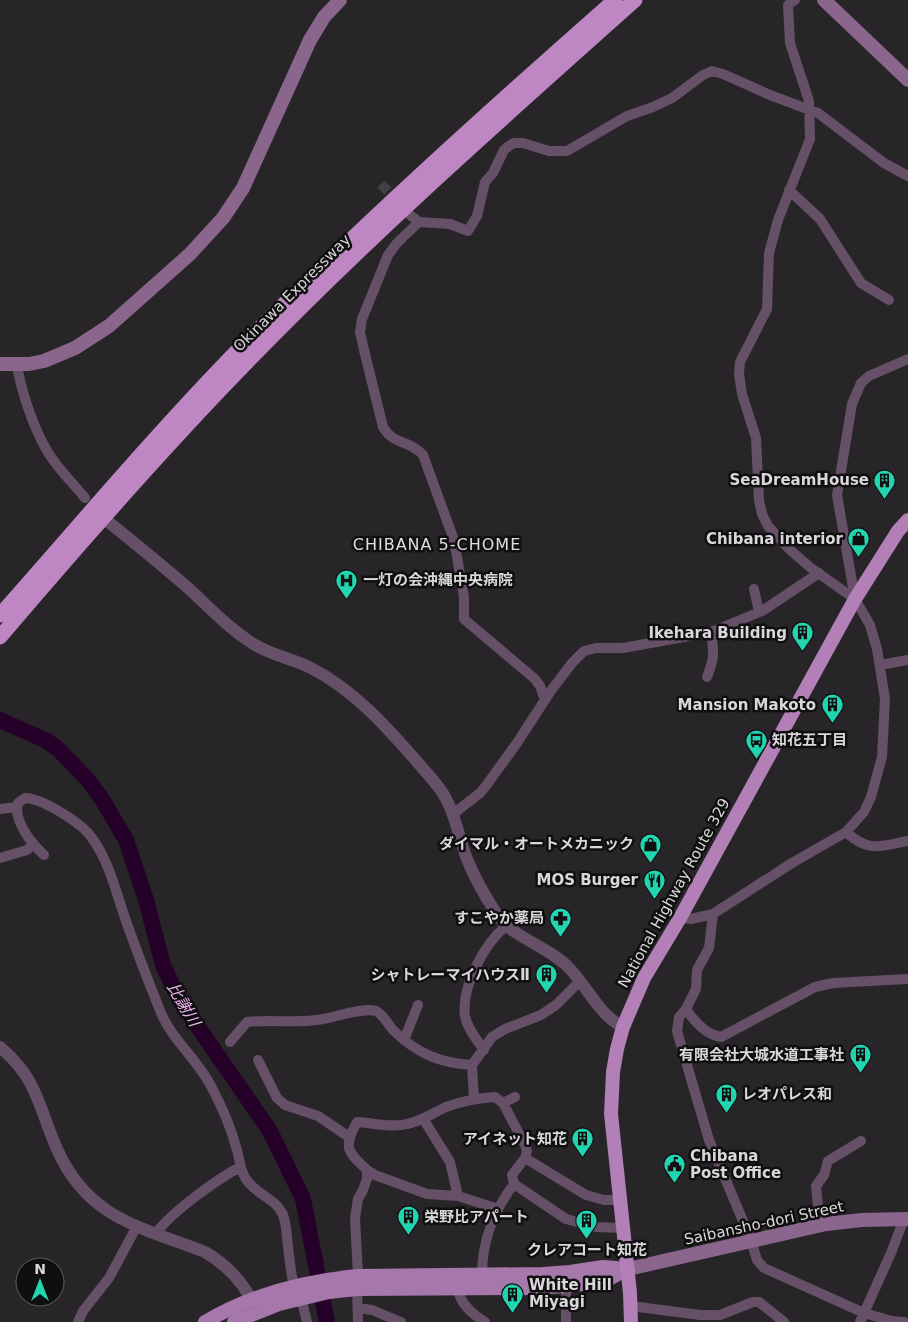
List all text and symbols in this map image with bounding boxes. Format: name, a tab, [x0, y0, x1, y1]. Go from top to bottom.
street label: Okinawa Expressway	[230, 231, 354, 355]
building icon: SeaDreamHouse	[873, 468, 897, 499]
place label: SeaDreamHouse	[729, 471, 869, 489]
shop icon: Chibana interior	[847, 527, 871, 558]
place label: Chibana interior	[706, 530, 844, 548]
district label: CHIBANA 5-CHOME	[353, 535, 521, 554]
hospital icon: 一灯の会沖縄中央病院	[335, 568, 359, 599]
place label: 一灯の会沖縄中央病院	[363, 571, 513, 589]
building icon: Ikehara Building	[791, 621, 815, 652]
place label: Ikehara Building	[648, 624, 787, 642]
building icon: Mansion Makoto	[820, 693, 844, 724]
place label: Mansion Makoto	[678, 696, 816, 714]
bus stop icon: 知花五丁目	[744, 728, 768, 759]
place label: 知花五丁目	[772, 731, 847, 749]
street label: National Highway Route 329	[614, 795, 734, 991]
shop icon: ダイマル・オートメカニック	[638, 832, 662, 863]
place label: ダイマル・オートメカニック	[439, 835, 634, 853]
restaurant icon: MOS Burger	[642, 868, 666, 899]
place label: MOS Burger	[536, 871, 639, 889]
pharmacy icon: すこやか薬局	[548, 906, 572, 937]
place label: すこやか薬局	[454, 909, 544, 927]
building icon: シャトレーマイハウスⅡ	[534, 963, 558, 994]
place label: シャトレーマイハウスⅡ	[370, 966, 530, 984]
water label: 比謝川	[163, 979, 205, 1031]
building icon: 有限会社大城水道工事社	[848, 1043, 872, 1074]
place label: 有限会社大城水道工事社	[679, 1046, 844, 1064]
building icon: レオパレス和	[714, 1082, 738, 1113]
place label: レオパレス和	[742, 1085, 832, 1103]
building icon: アイネット知花	[571, 1127, 595, 1158]
place label: アイネット知花	[463, 1130, 567, 1148]
place label: Chibana Post Office	[690, 1147, 781, 1182]
public building icon: Chibana Post Office	[662, 1153, 686, 1184]
street label: Saibansho-dori Street	[683, 1197, 846, 1249]
building icon: 栄野比アパート	[396, 1205, 420, 1236]
place label: 栄野比アパート	[424, 1208, 529, 1226]
building icon: クレアコート知花	[575, 1209, 599, 1240]
place label: クレアコート知花	[527, 1241, 647, 1259]
north arrow	[15, 1257, 65, 1307]
text: N	[34, 1261, 46, 1277]
place label: White Hill Miyagi	[529, 1276, 612, 1311]
building icon: White Hill Miyagi	[501, 1282, 525, 1313]

